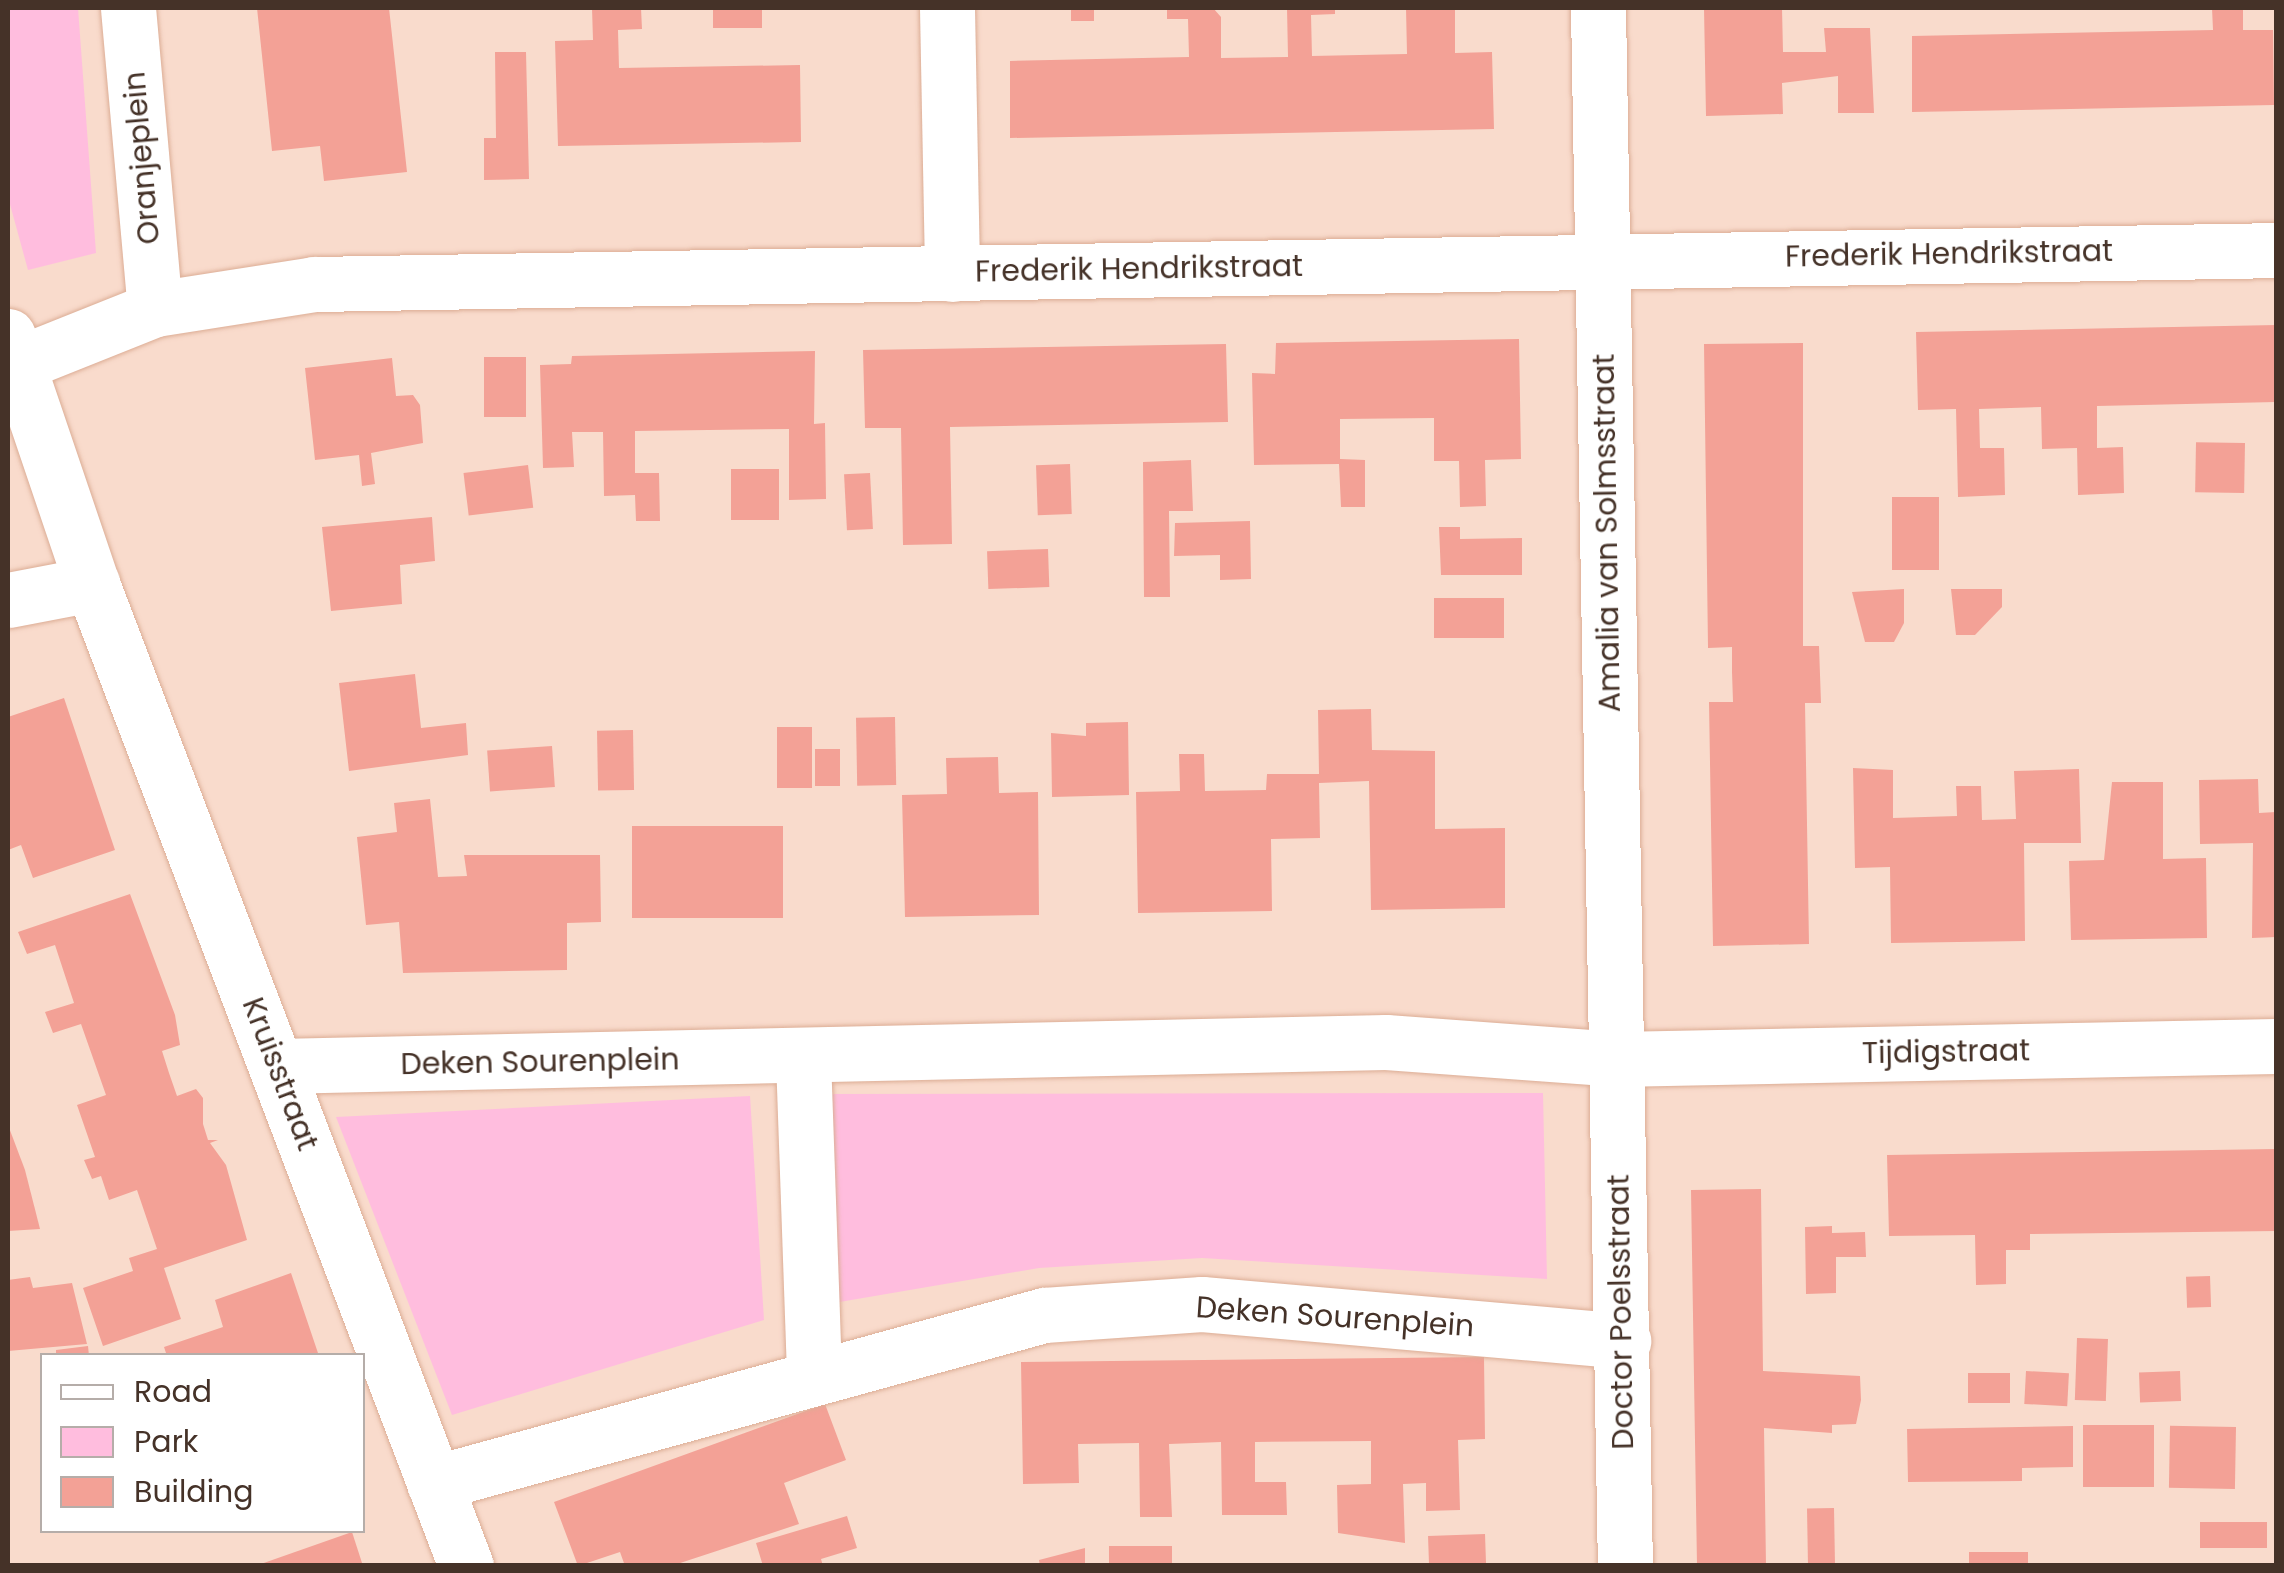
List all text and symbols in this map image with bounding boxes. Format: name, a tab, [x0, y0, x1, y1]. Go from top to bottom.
street label: Oranjeplein	[117, 70, 167, 246]
street label: Frederik Hendrikstraat	[1785, 233, 2113, 275]
street label: Frederik Hendrikstraat	[975, 248, 1303, 290]
street label: Amalia van Solmsstraat	[1586, 353, 1628, 713]
street label: Kruisstraat	[234, 993, 326, 1155]
street label: Tijdigstraat	[1862, 1033, 2030, 1071]
street label: Deken Sourenplein	[400, 1042, 680, 1082]
street label: Doctor Poelsstraat	[1601, 1174, 1641, 1450]
street label: Deken Sourenplein	[1195, 1289, 1475, 1345]
legend	[40, 1353, 365, 1533]
text: Road	[134, 1370, 212, 1413]
text: Park	[134, 1420, 198, 1463]
text: Building	[134, 1470, 254, 1513]

